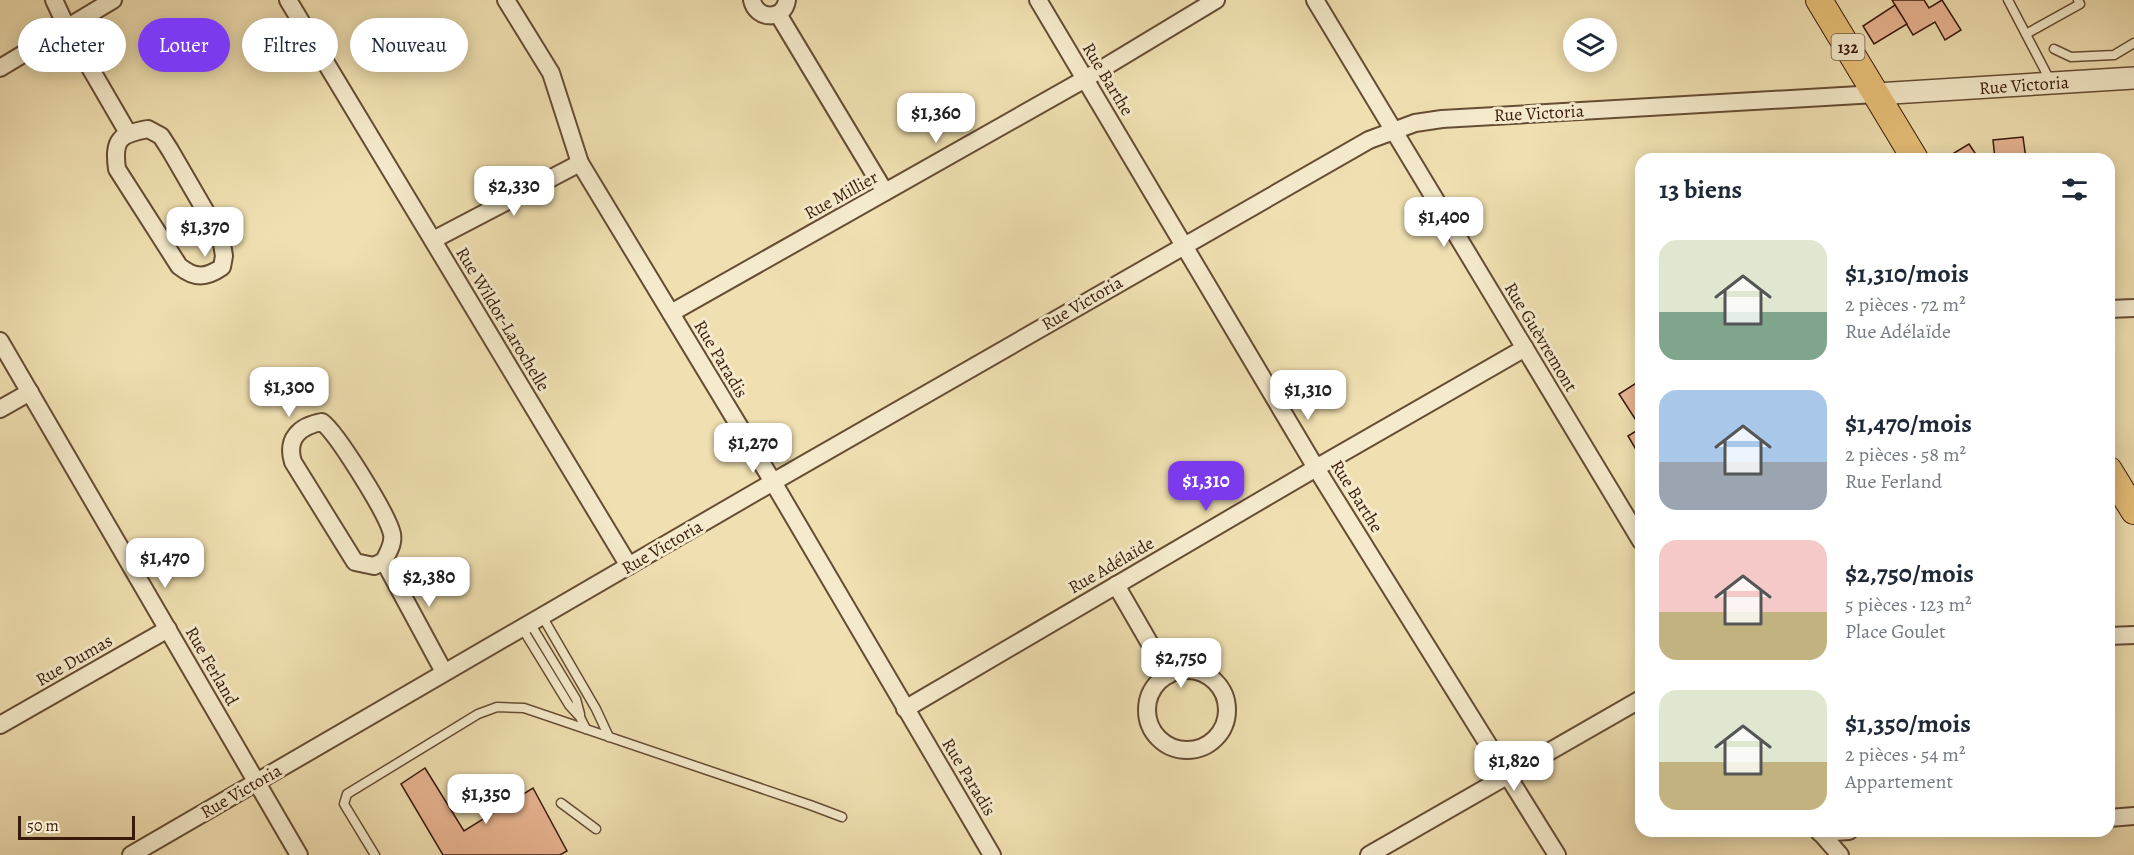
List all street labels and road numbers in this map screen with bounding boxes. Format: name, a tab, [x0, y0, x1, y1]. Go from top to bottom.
road number: 132	[1832, 34, 1864, 60]
street label: Rue Barthe	[1077, 38, 1139, 120]
street label: Rue Victoria	[1978, 70, 2070, 100]
street label: Rue Victoria	[1493, 99, 1585, 127]
street label: Rue Millier	[800, 165, 882, 225]
street label: Rue Wildor-Larochelle	[450, 242, 556, 396]
street label: Rue Victoria	[1037, 270, 1128, 336]
street label: Rue Guèvremont	[1499, 278, 1583, 396]
street label: Rue Paradis	[688, 316, 754, 402]
street label: Rue Barthe	[1325, 455, 1389, 537]
street label: Rue Victoria	[617, 514, 708, 580]
street label: Rue Adélaïde	[1064, 531, 1158, 599]
street label: Rue Ferland	[180, 622, 244, 710]
street label: Rue Dumas	[31, 628, 117, 692]
street label: Rue Paradis	[936, 734, 1002, 820]
street label: Rue Victoria	[196, 758, 287, 824]

